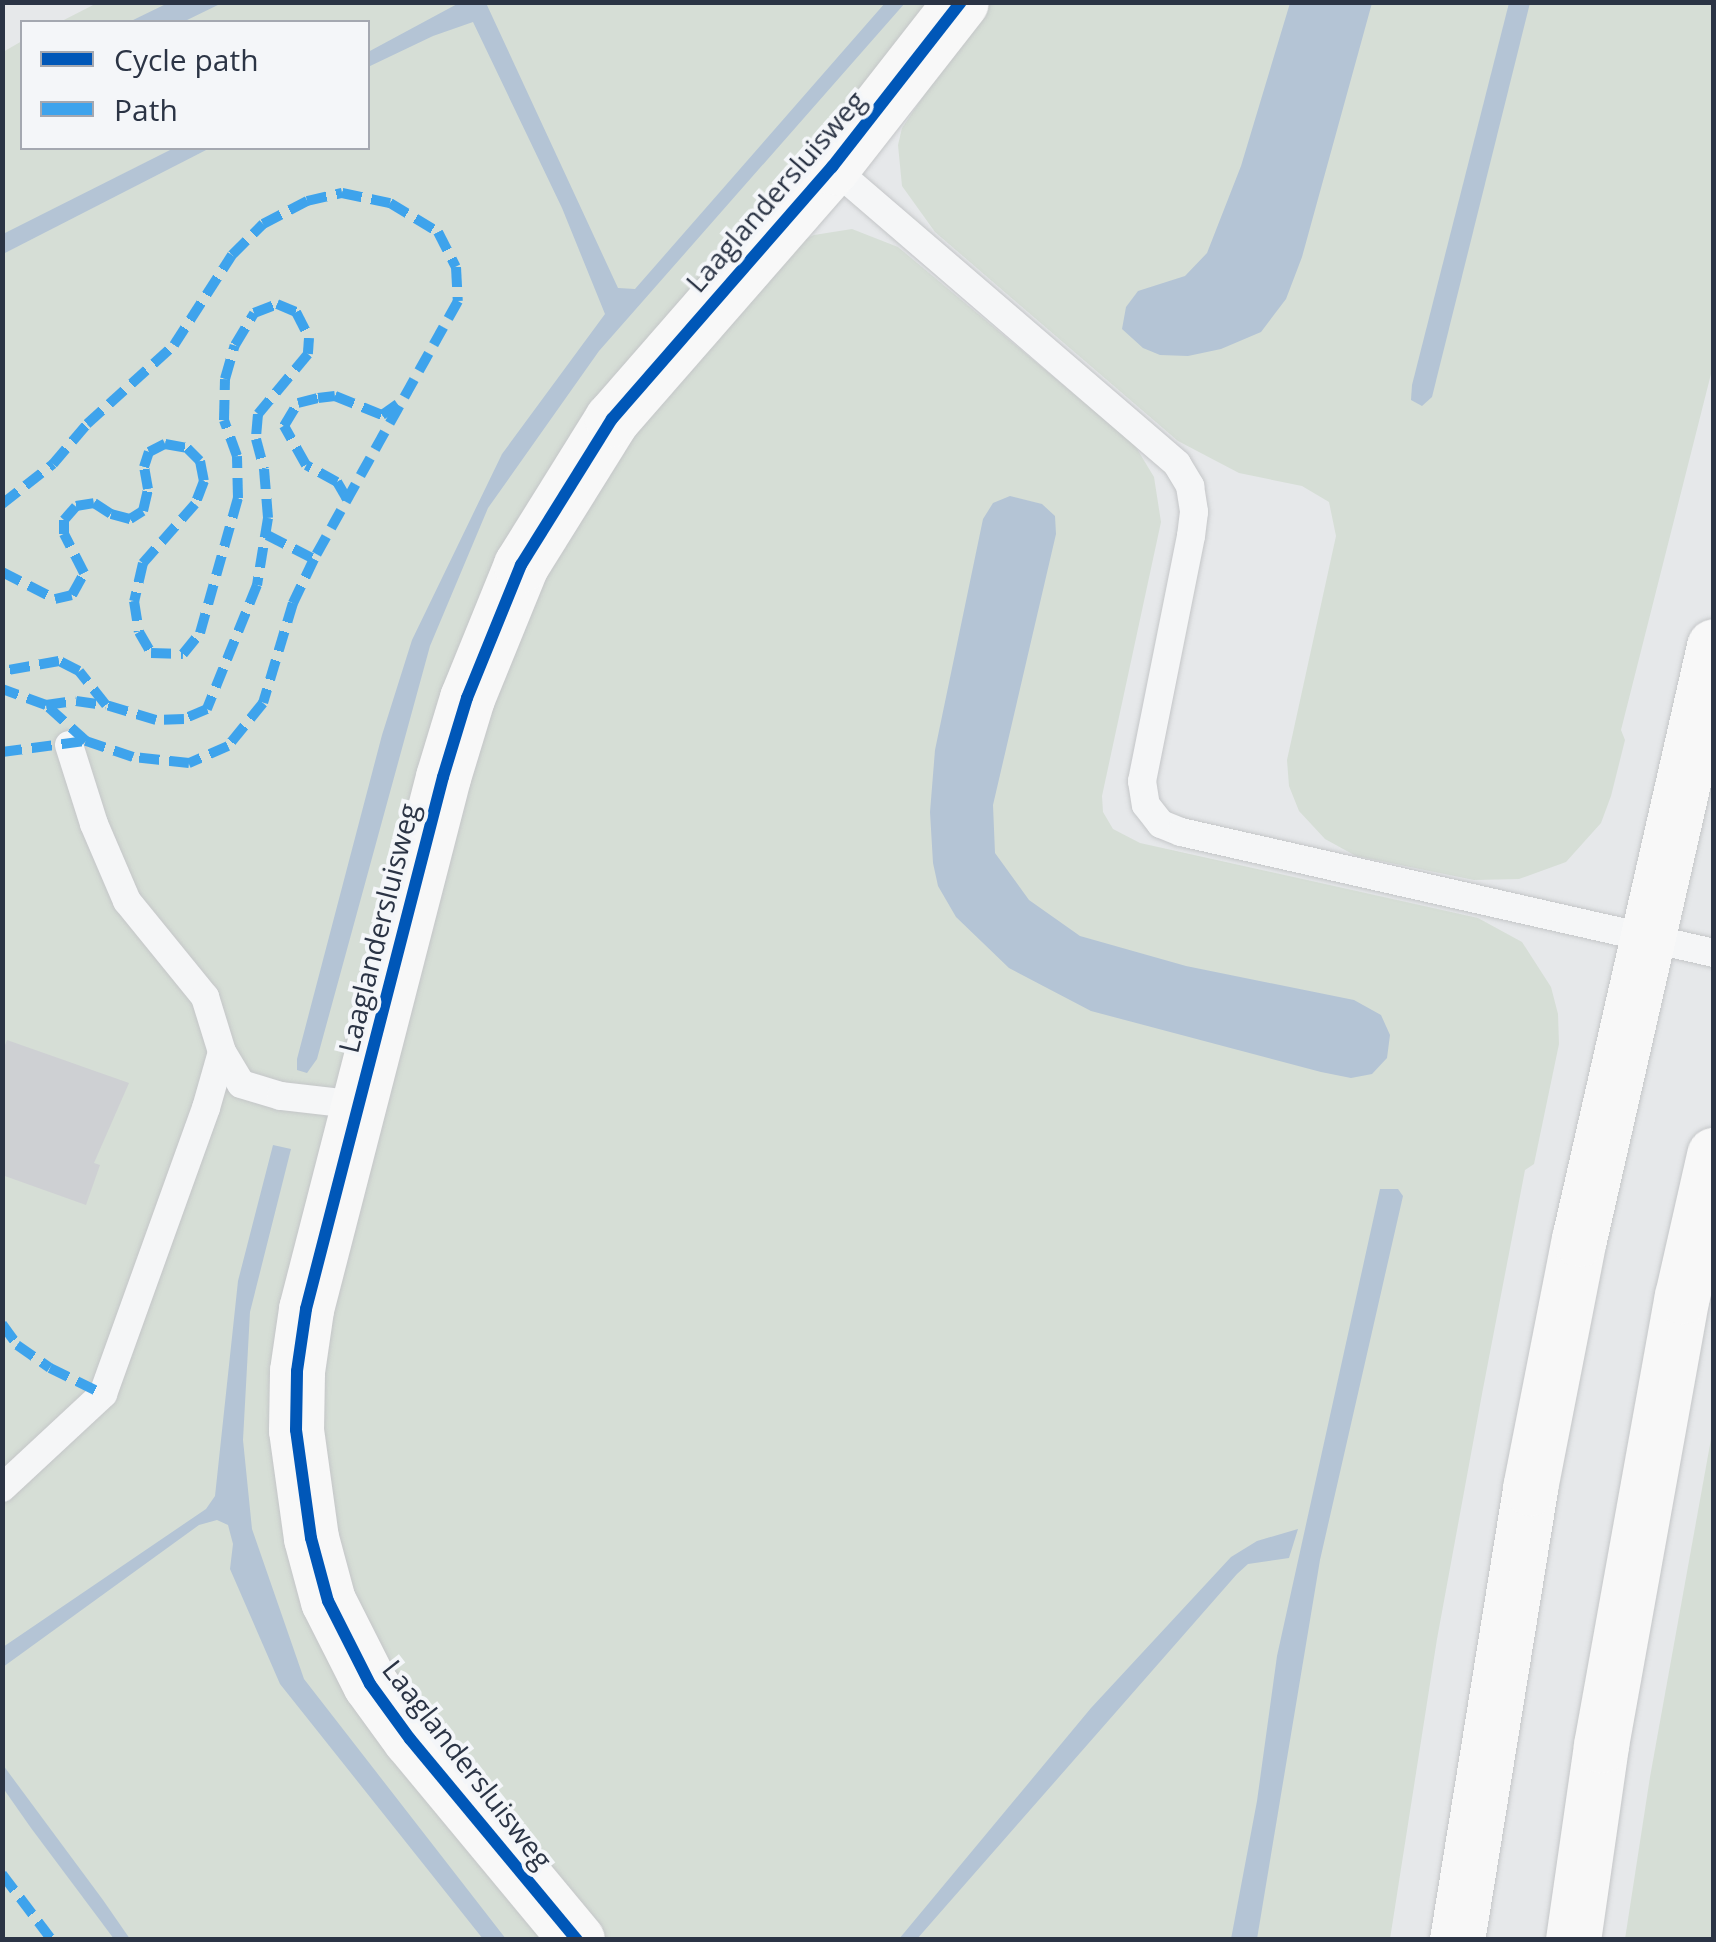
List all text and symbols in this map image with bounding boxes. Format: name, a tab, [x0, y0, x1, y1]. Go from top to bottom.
legend	[20, 20, 370, 150]
text: Cycle path	[114, 39, 259, 80]
street label: Laaglandersluisweg	[678, 84, 872, 298]
text: Path	[114, 89, 178, 130]
street label: Laaglandersluisweg	[331, 800, 425, 1056]
street label: Laaglandersluisweg	[376, 1653, 560, 1875]

